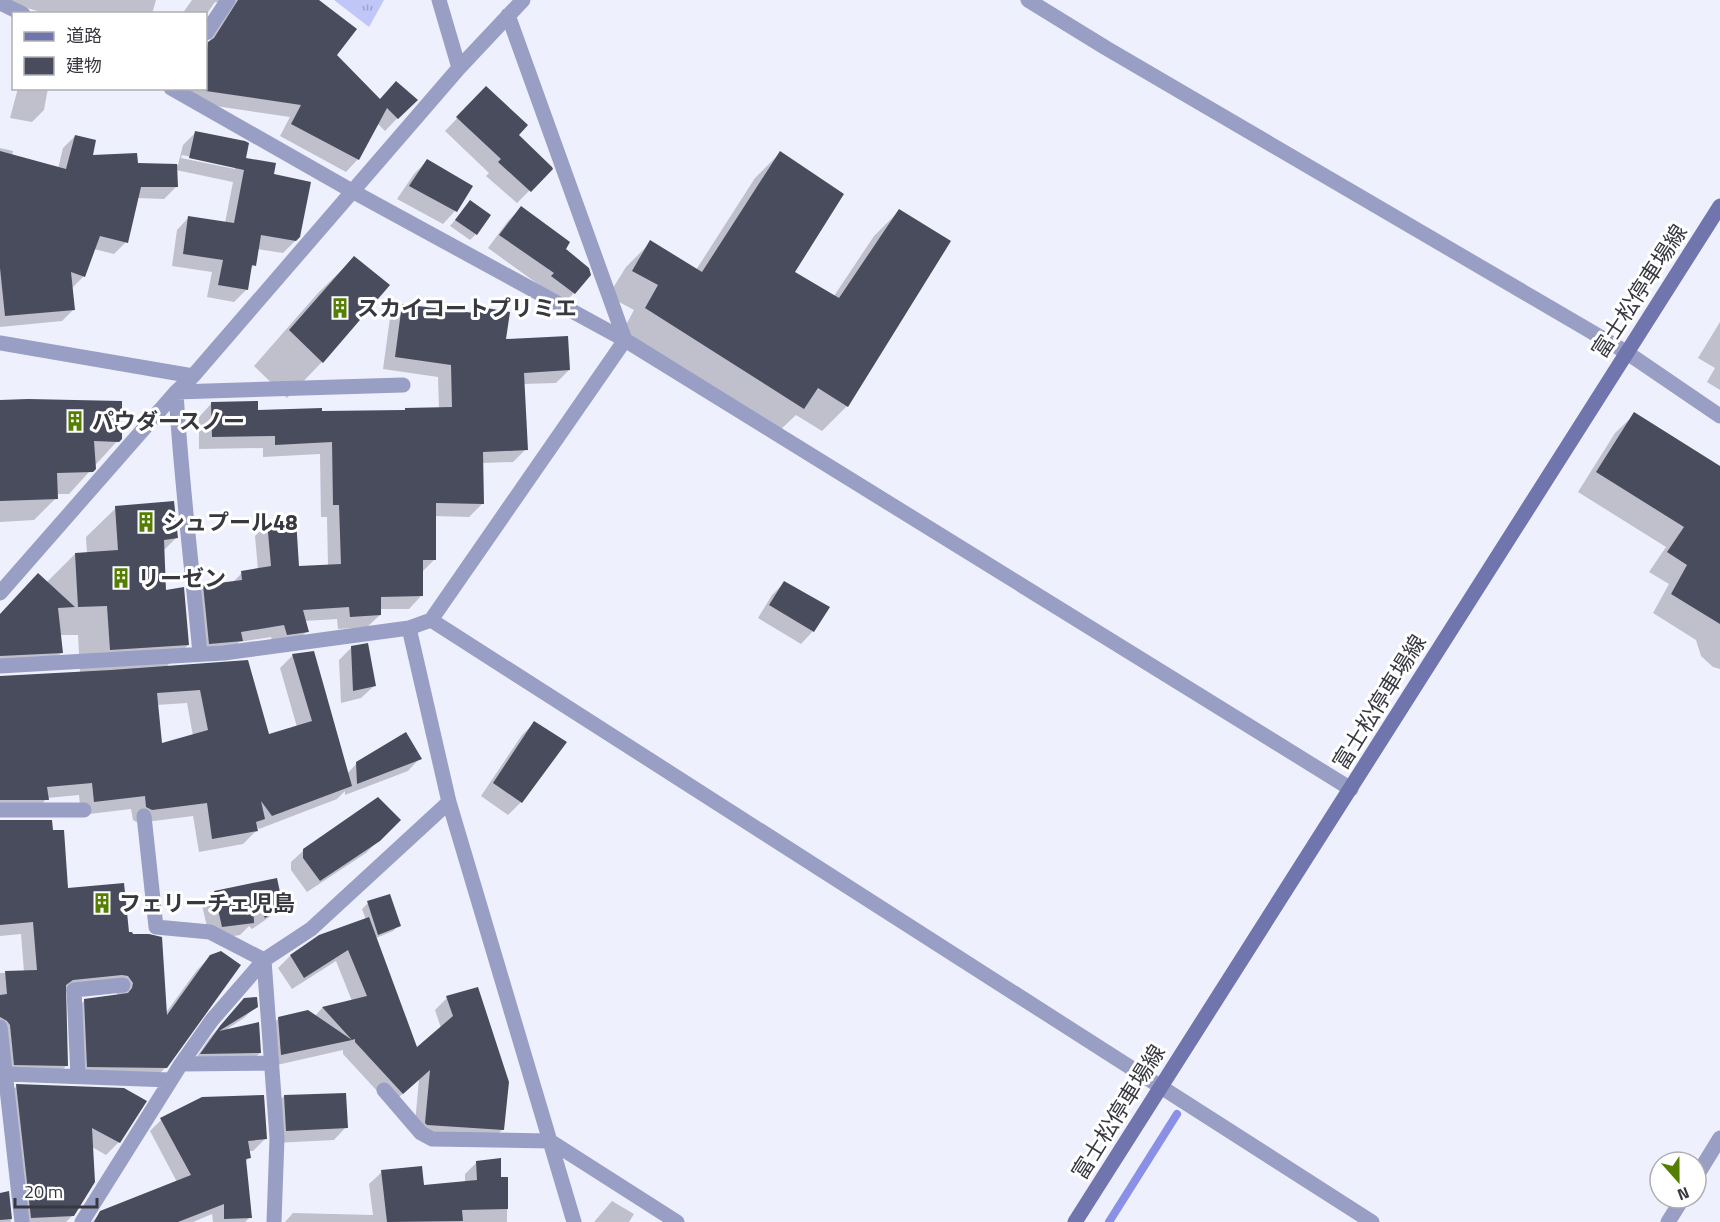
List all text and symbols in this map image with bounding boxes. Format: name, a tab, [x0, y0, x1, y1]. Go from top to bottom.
legend	[12, 12, 207, 90]
text: 道路	[66, 22, 102, 49]
text: 建物	[66, 52, 102, 79]
street label: 富士松停車場線	[1583, 217, 1695, 365]
place label: スカイコートプリミエ	[357, 291, 577, 325]
building icon: スカイコートプリミエ	[328, 296, 352, 320]
place label: パウダースノー	[92, 404, 245, 438]
building icon: パウダースノー	[63, 409, 87, 433]
place label: シュプール48	[163, 505, 298, 539]
building icon: シュプール48	[134, 510, 158, 534]
place label: リーゼン	[138, 561, 226, 595]
building icon: リーゼン	[109, 566, 133, 590]
street label: 富士松停車場線	[1324, 628, 1434, 776]
place label: フェリーチェ児島	[119, 886, 295, 920]
building icon: フェリーチェ児島	[90, 891, 114, 915]
street label: 富士松停車場線	[1063, 1038, 1173, 1186]
north arrow	[1648, 1150, 1708, 1210]
scale bar	[15, 1171, 98, 1209]
text: 20 m	[24, 1178, 63, 1205]
text: N	[1674, 1181, 1693, 1207]

